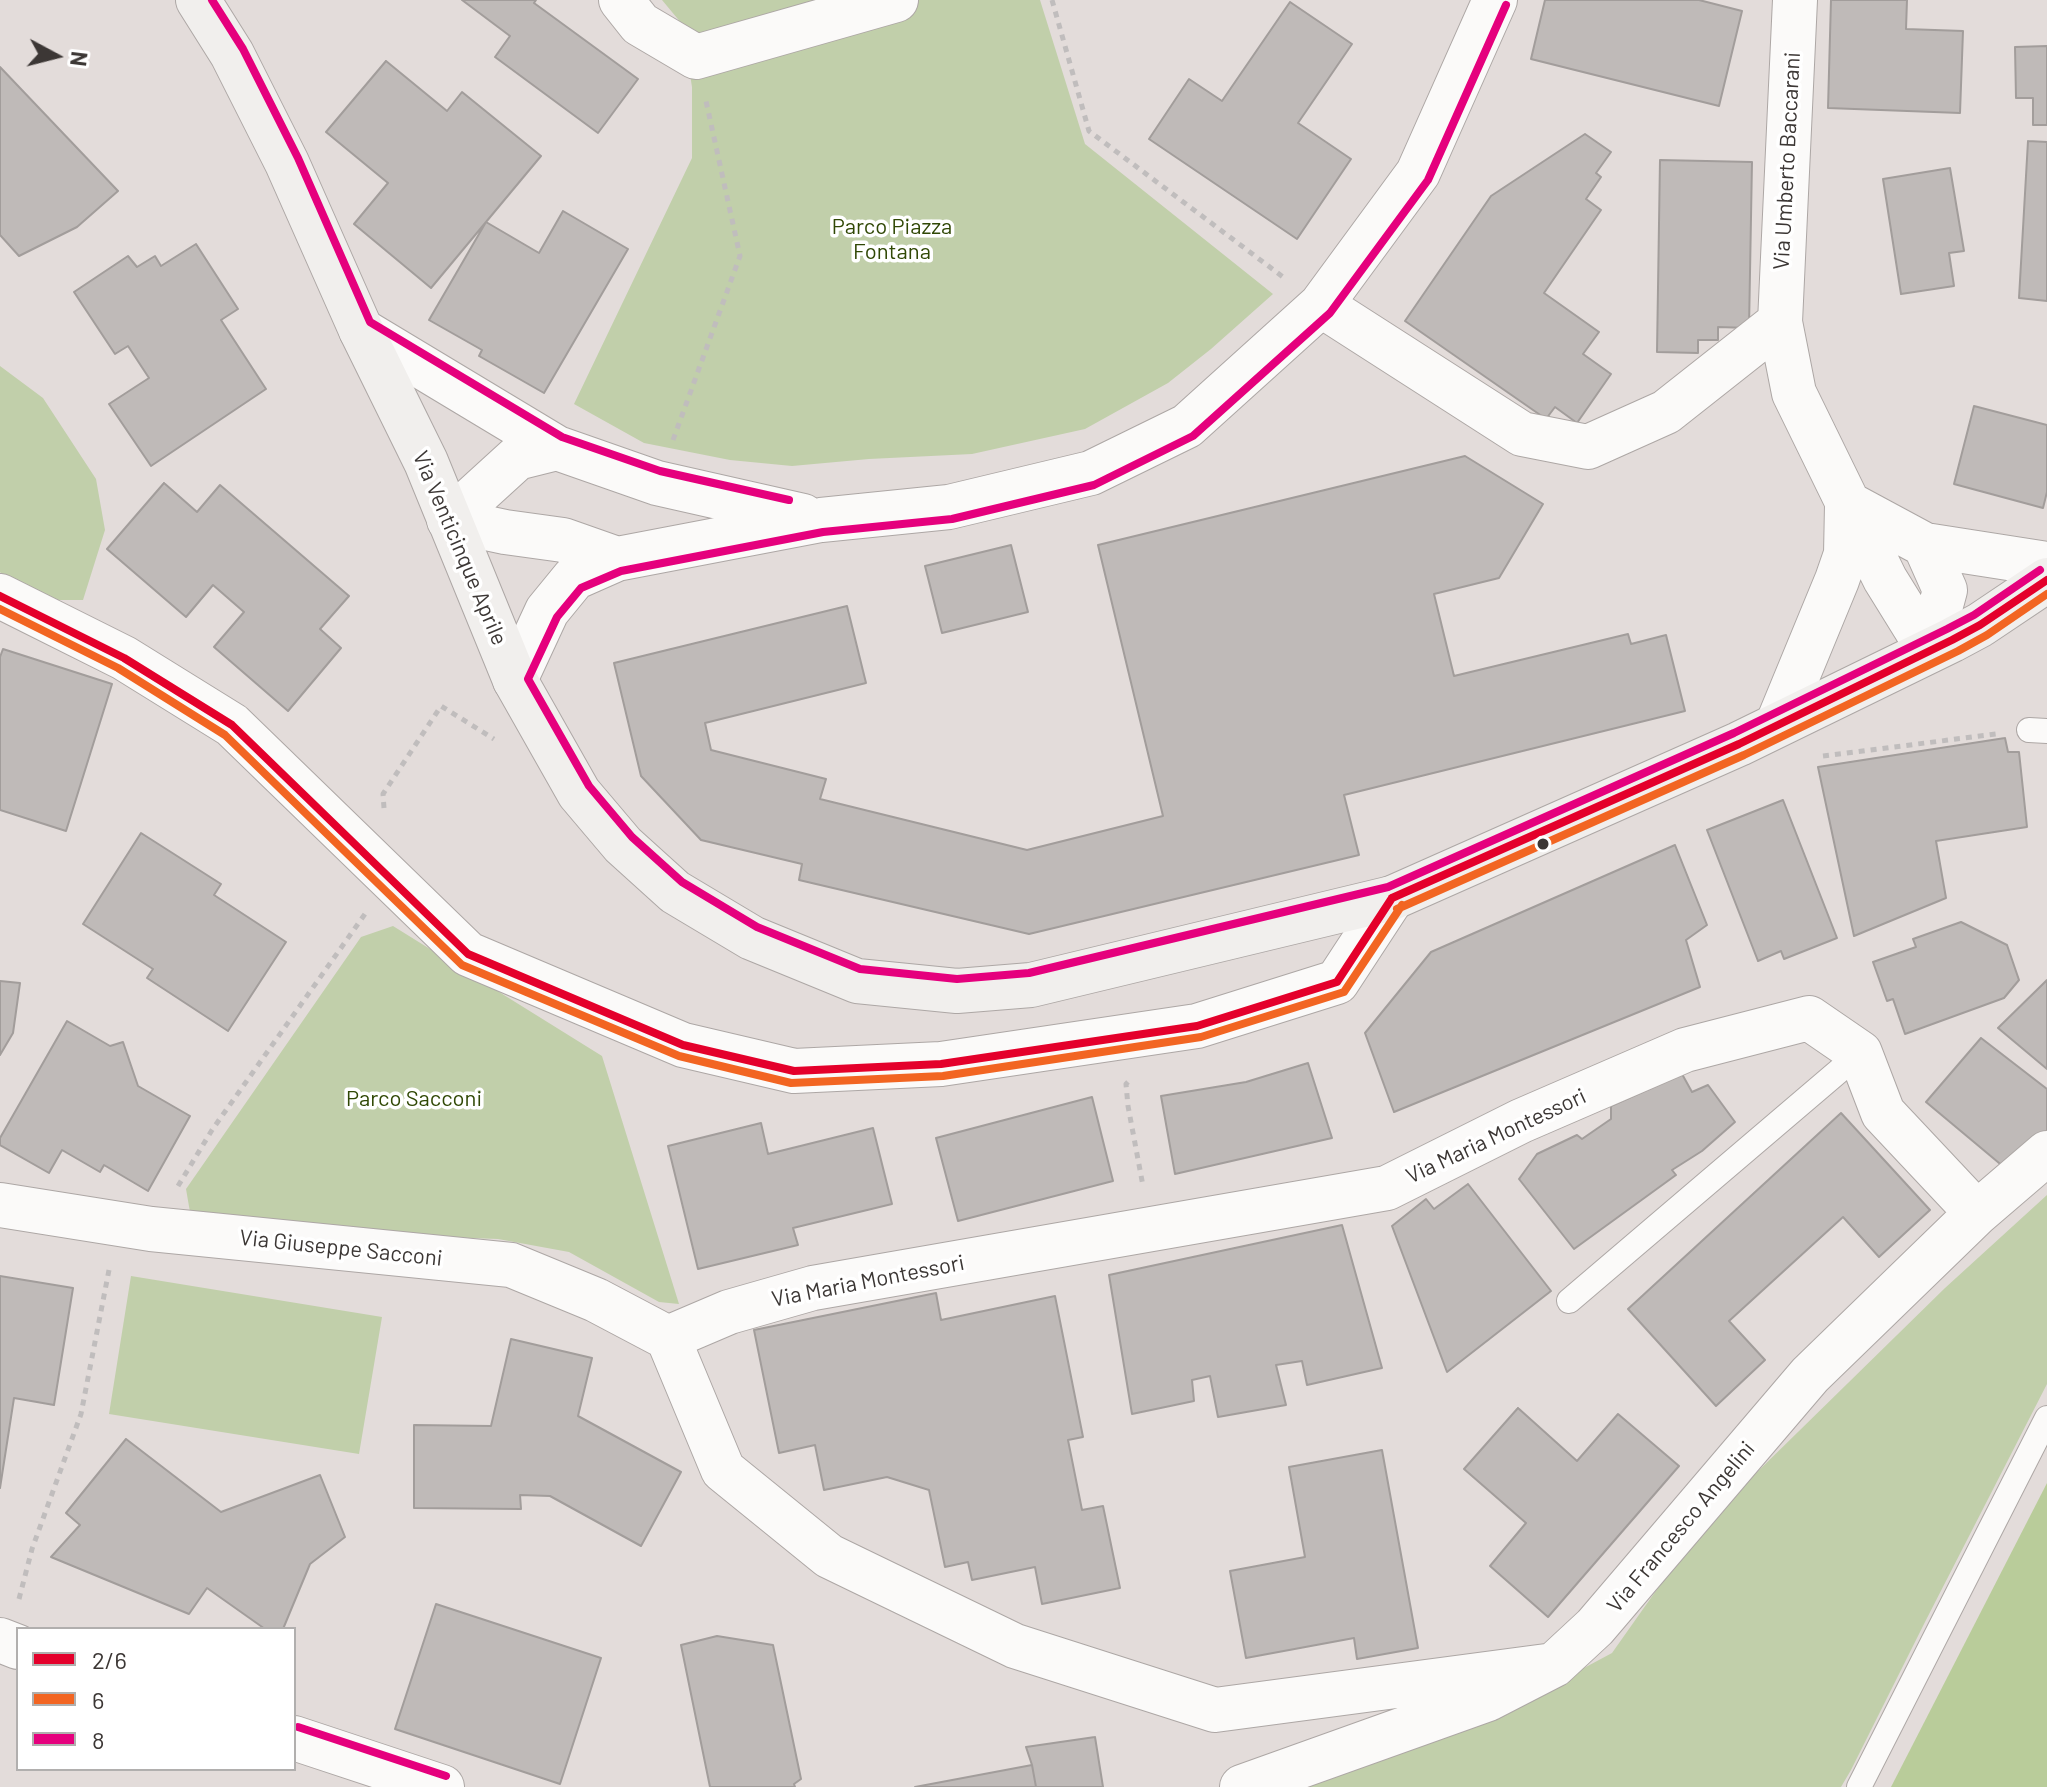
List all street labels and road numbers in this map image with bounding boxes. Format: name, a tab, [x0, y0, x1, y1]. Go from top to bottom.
street label: Via Umberto Baccarani	[1768, 51, 1806, 271]
street label: Via Venticinque Aprile	[407, 447, 513, 649]
street label: Via Maria Montessori	[1402, 1083, 1590, 1189]
street label: Via Giuseppe Sacconi	[238, 1224, 444, 1272]
street label: Via Maria Montessori	[769, 1249, 967, 1313]
street label: Via Francesco Angelini	[1602, 1436, 1760, 1618]

